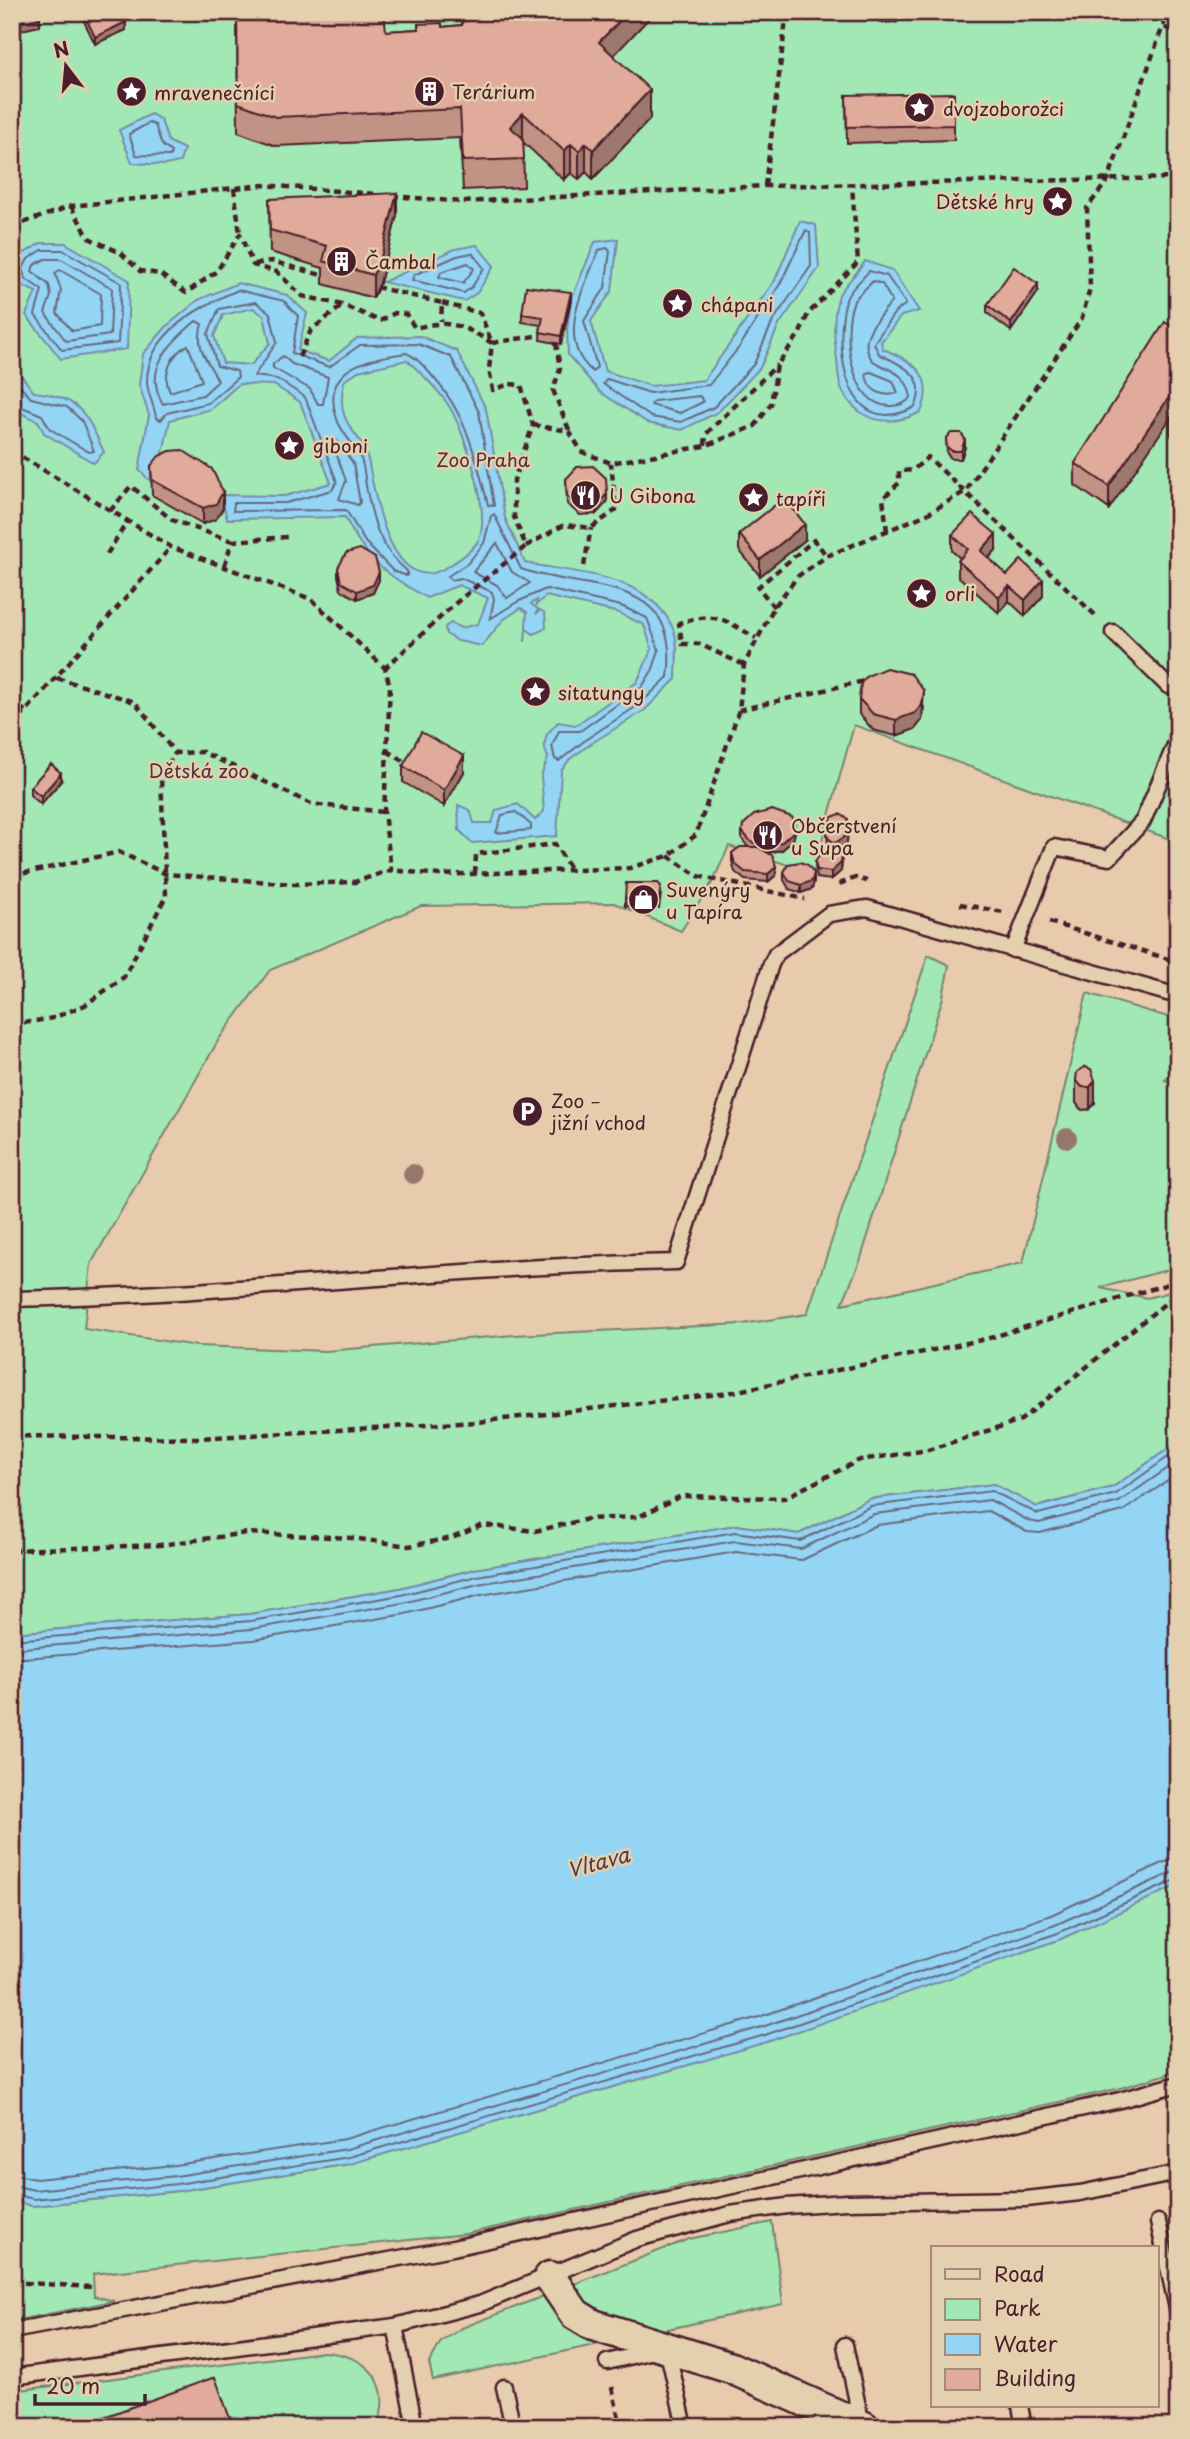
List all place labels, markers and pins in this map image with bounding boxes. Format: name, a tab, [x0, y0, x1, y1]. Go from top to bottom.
building icon: Terárium	[412, 74, 446, 108]
place icon: mravenečníci	[114, 75, 148, 109]
place label: Terárium	[452, 77, 535, 105]
place label: mravenečníci	[154, 78, 275, 106]
place icon: dvojzoborožci	[903, 91, 937, 125]
place label: dvojzoborožci	[943, 94, 1064, 122]
place icon: Dětské hry	[1040, 184, 1074, 218]
place label: Dětské hry	[936, 187, 1034, 215]
building icon: Čambal	[325, 244, 359, 278]
place label: Čambal	[365, 247, 436, 275]
place icon: chápani	[661, 287, 695, 321]
place label: chápani	[701, 290, 774, 318]
place icon: giboni	[273, 428, 307, 462]
place label: giboni	[313, 431, 368, 459]
restaurant icon: U Gibona	[569, 478, 603, 512]
place label: U Gibona	[609, 481, 696, 509]
place icon: tapíři	[736, 481, 770, 515]
place label: tapíři	[776, 484, 826, 512]
place icon: orli	[905, 576, 939, 610]
place label: orli	[945, 579, 975, 607]
place icon: sitatungy	[518, 675, 552, 709]
place label: sitatungy	[558, 678, 644, 706]
place label: Občerstvení u Supa	[791, 811, 897, 861]
restaurant icon: Občerstvení u Supa	[751, 819, 785, 853]
place label: Suvenýry u Tapíra	[666, 875, 750, 925]
shop icon: Suvenýry u Tapíra	[626, 883, 660, 917]
place label: Zoo – jižní vchod	[549, 1086, 646, 1136]
parking icon: Zoo – jižní vchod	[511, 1094, 545, 1128]

